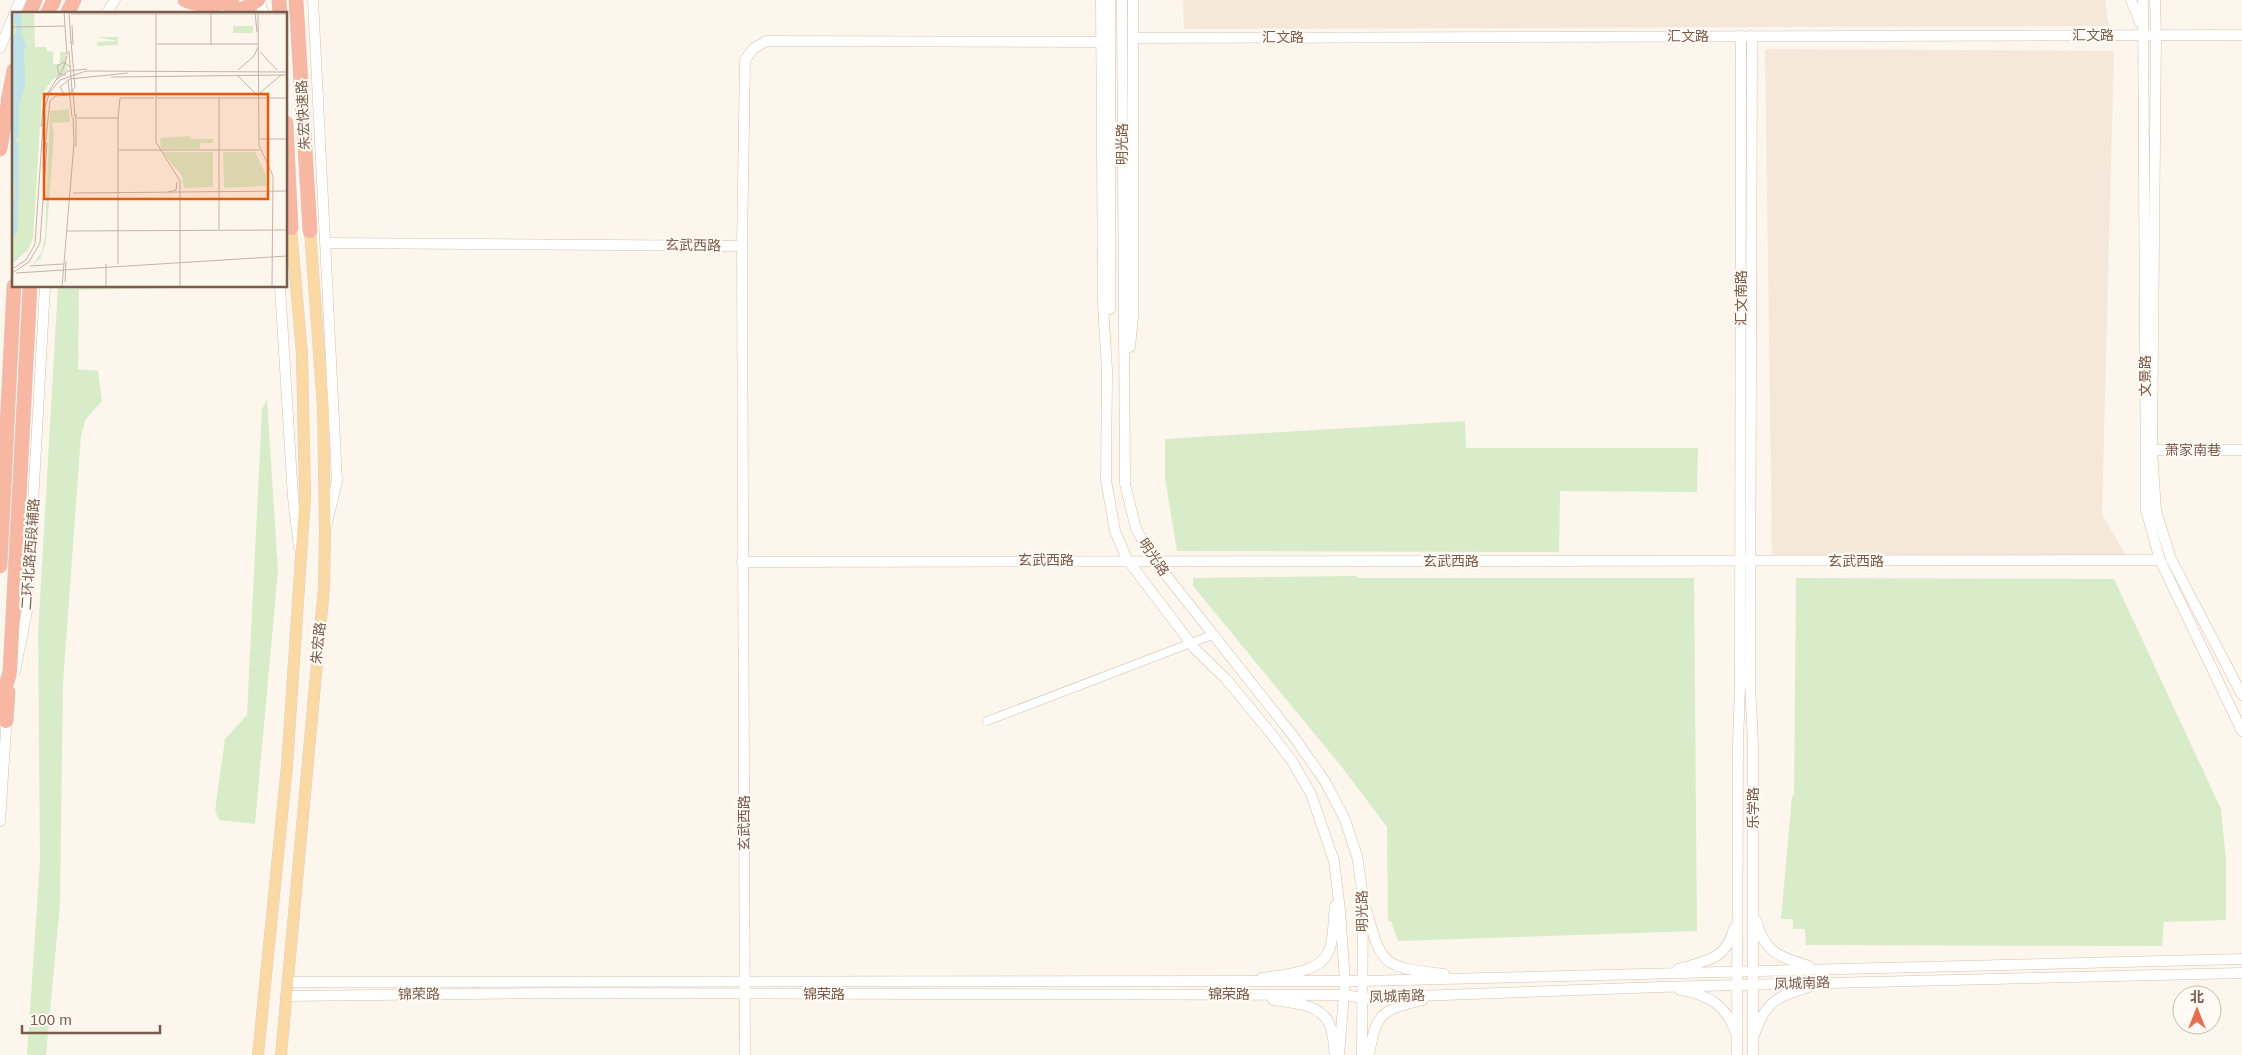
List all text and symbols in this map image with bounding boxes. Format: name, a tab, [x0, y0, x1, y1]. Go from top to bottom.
inset map	[12, 12, 288, 288]
street label: 汇文路	[2072, 27, 2114, 43]
street label: 汇文路	[1667, 28, 1709, 44]
street label: 汇文路	[1262, 29, 1304, 45]
street label: 朱宏快速路	[293, 80, 313, 150]
street label: 明光路	[1114, 123, 1130, 165]
street label: 玄武西路	[665, 237, 721, 253]
street label: 汇文南路	[1733, 270, 1749, 326]
street label: 文景路	[2137, 355, 2153, 397]
street label: 萧家南巷	[2165, 442, 2221, 458]
street label: 二环北路西段辅路	[18, 498, 42, 610]
street label: 明光路	[1136, 535, 1172, 579]
street label: 玄武西路	[1018, 552, 1074, 568]
street label: 玄武西路	[1423, 553, 1479, 569]
street label: 玄武西路	[1828, 553, 1884, 569]
street label: 朱宏路	[308, 621, 328, 665]
street label: 乐学路	[1745, 787, 1761, 829]
street label: 玄武西路	[736, 795, 752, 851]
street label: 明光路	[1354, 890, 1370, 932]
street label: 凤城南路	[1774, 974, 1830, 992]
north arrow	[2172, 985, 2222, 1035]
street label: 锦荣路	[398, 986, 440, 1002]
street label: 锦荣路	[803, 986, 845, 1002]
street label: 锦荣路	[1208, 986, 1250, 1002]
street label: 凤城南路	[1369, 987, 1425, 1005]
text: 北	[2190, 989, 2204, 1005]
scale bar	[22, 1002, 160, 1034]
text: 100 m	[30, 1011, 72, 1028]

